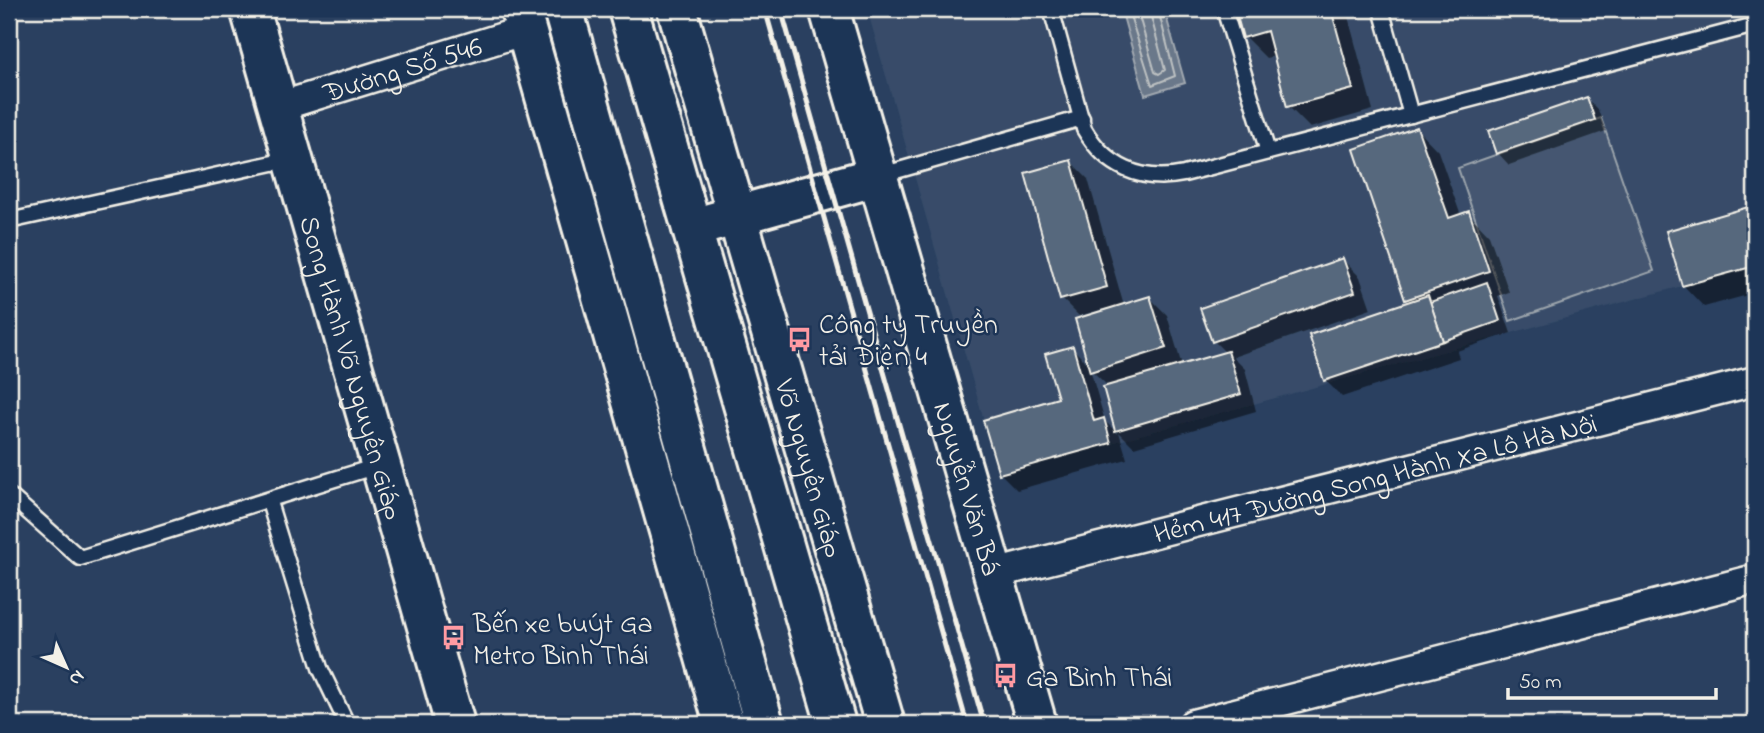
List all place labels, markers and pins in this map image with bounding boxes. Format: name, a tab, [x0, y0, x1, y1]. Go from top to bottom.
place label: Công ty Truyền tải Điện 4	[819, 306, 998, 379]
bus stop icon: Công ty Truyền tải Điện 4	[785, 325, 813, 353]
place label: Bến xe buýt Ga Metro Bình Thái	[472, 605, 653, 678]
bus stop icon: Bến xe buýt Ga Metro Bình Thái	[439, 624, 467, 652]
place label: Ga Bình Thái	[1026, 659, 1172, 700]
bus stop icon: Ga Bình Thái	[992, 662, 1020, 690]

